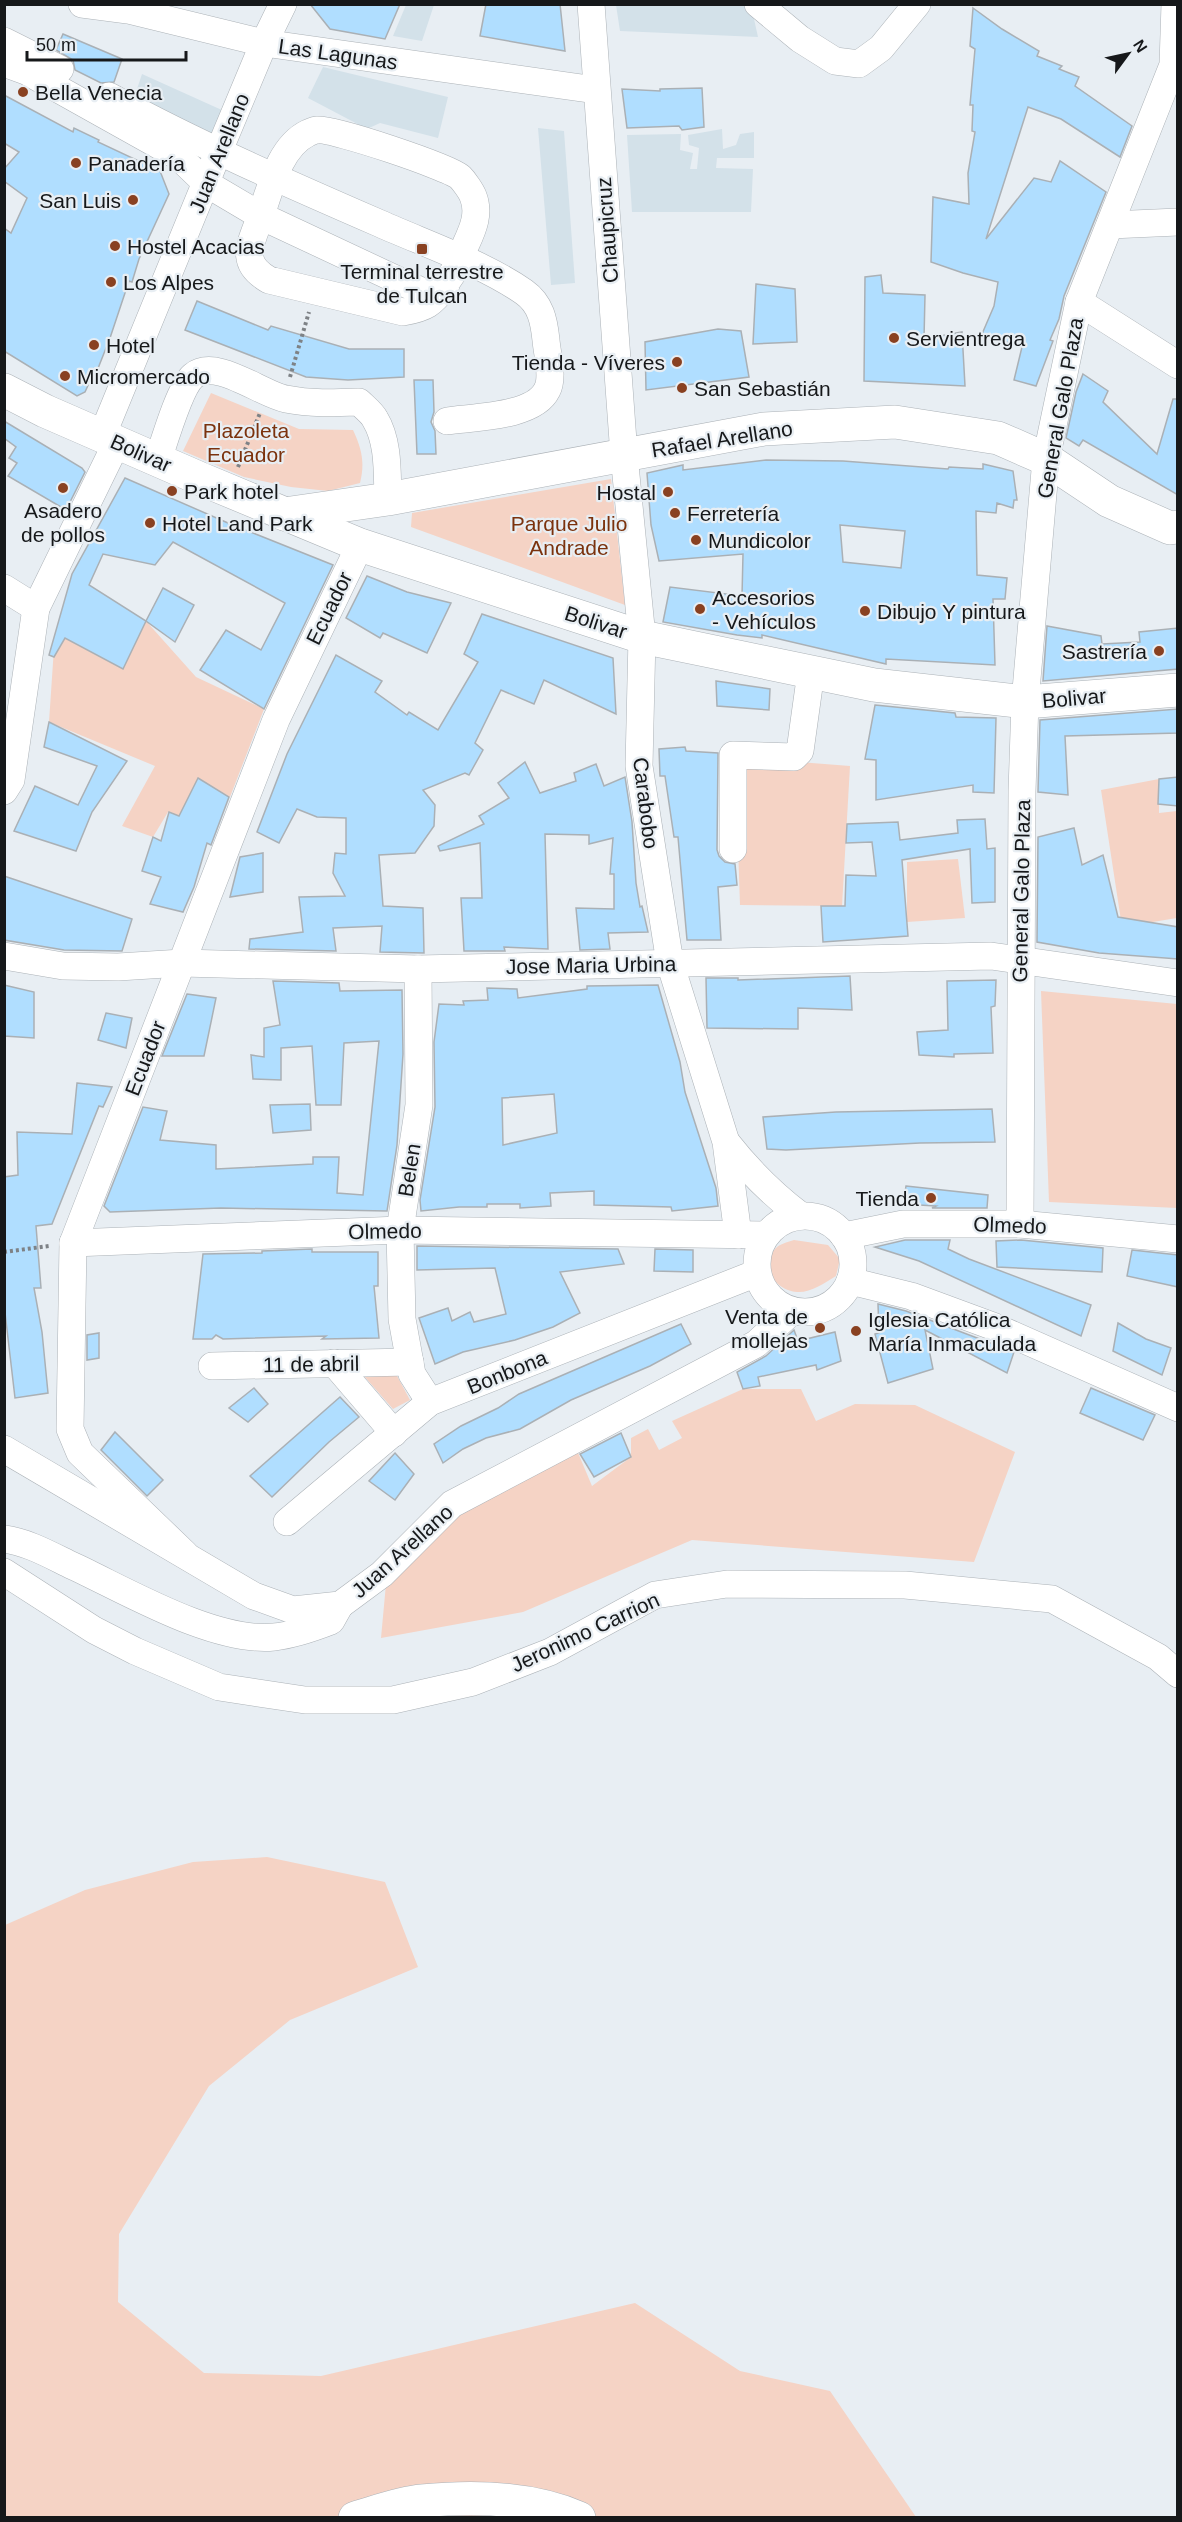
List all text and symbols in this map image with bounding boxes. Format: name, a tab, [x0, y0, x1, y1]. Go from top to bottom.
scale bar	[27, 24, 186, 62]
north arrow	[1098, 24, 1158, 84]
street label: Las Lagunas	[277, 34, 399, 74]
text: 50 m	[36, 35, 76, 55]
text: N	[1130, 37, 1150, 56]
place label: Bella Venecia	[35, 81, 163, 104]
marker: Bella Venecia	[16, 85, 30, 99]
street label: Juan Arellano	[185, 90, 253, 216]
place label: Panadería	[88, 152, 185, 175]
marker: Panadería	[69, 156, 83, 170]
street label: Chaupicruz	[592, 176, 622, 284]
place label: San Luis	[39, 189, 121, 212]
marker: San Luis	[126, 193, 140, 207]
place label: Hostel Acacias	[127, 235, 265, 258]
marker: Hostel Acacias	[108, 239, 122, 253]
marker: Terminal terrestre de Tulcan	[415, 242, 429, 256]
place label: Terminal terrestre de Tulcan	[340, 260, 504, 307]
place label: Los Alpes	[123, 271, 214, 294]
marker: Los Alpes	[104, 275, 118, 289]
street label: General Galo Plaza	[1033, 315, 1087, 500]
place label: Servientrega	[906, 327, 1025, 350]
marker: Servientrega	[887, 331, 901, 345]
place label: Hotel	[106, 334, 155, 357]
marker: Hotel	[87, 338, 101, 352]
place label: Tienda - Víveres	[512, 351, 665, 374]
marker: Tienda - Víveres	[670, 355, 684, 369]
place label: Micromercado	[77, 365, 210, 388]
marker: Micromercado	[58, 369, 72, 383]
place label: San Sebastián	[694, 377, 831, 400]
marker: San Sebastián	[675, 381, 689, 395]
street label: Rafael Arellano	[650, 417, 794, 461]
park label: Plazoleta Ecuador	[203, 419, 290, 466]
street label: Bolivar	[107, 429, 175, 477]
place label: Park hotel	[184, 480, 279, 503]
marker: Asadero de pollos	[56, 481, 70, 495]
place label: Hostal	[596, 481, 656, 504]
marker: Park hotel	[165, 484, 179, 498]
marker: Hostal	[661, 485, 675, 499]
place label: Asadero de pollos	[21, 499, 105, 546]
place label: Ferretería	[687, 502, 780, 525]
marker: Ferretería	[668, 506, 682, 520]
place label: Hotel Land Park	[162, 512, 313, 535]
park label: Parque Julio Andrade	[511, 512, 627, 559]
marker: Hotel Land Park	[143, 516, 157, 530]
place label: Mundicolor	[708, 529, 811, 552]
marker: Mundicolor	[689, 533, 703, 547]
street label: Ecuador	[302, 568, 356, 648]
place label: Accesorios - Vehículos	[712, 586, 816, 633]
place label: Dibujo Y pintura	[877, 600, 1026, 623]
street label: Bolivar	[562, 601, 630, 643]
marker: Accesorios - Vehículos	[693, 602, 707, 616]
marker: Dibujo Y pintura	[858, 604, 872, 618]
place label: Sastrería	[1062, 640, 1147, 663]
marker: Sastrería	[1152, 644, 1166, 658]
street label: Bolivar	[1041, 684, 1107, 712]
street label: Carabobo	[629, 756, 663, 850]
street label: General Galo Plaza	[1008, 799, 1034, 983]
street label: Jose Maria Urbina	[506, 952, 677, 978]
street label: Ecuador	[120, 1017, 170, 1099]
street label: Belen	[393, 1142, 425, 1198]
place label: Tienda	[856, 1187, 919, 1210]
marker: Tienda	[924, 1191, 938, 1205]
street label: Olmedo	[973, 1212, 1047, 1238]
street label: Olmedo	[348, 1219, 422, 1243]
place label: Venta de mollejas	[725, 1305, 808, 1352]
place label: Iglesia Católica María Inmaculada	[868, 1308, 1036, 1355]
marker: Venta de mollejas	[813, 1321, 827, 1335]
marker: Iglesia Católica María Inmaculada	[849, 1324, 863, 1338]
street label: Bonbona	[464, 1345, 551, 1398]
street label: 11 de abril	[263, 1352, 359, 1376]
street label: Juan Arellano	[347, 1500, 457, 1602]
street label: Jeronimo Carrion	[507, 1588, 663, 1676]

